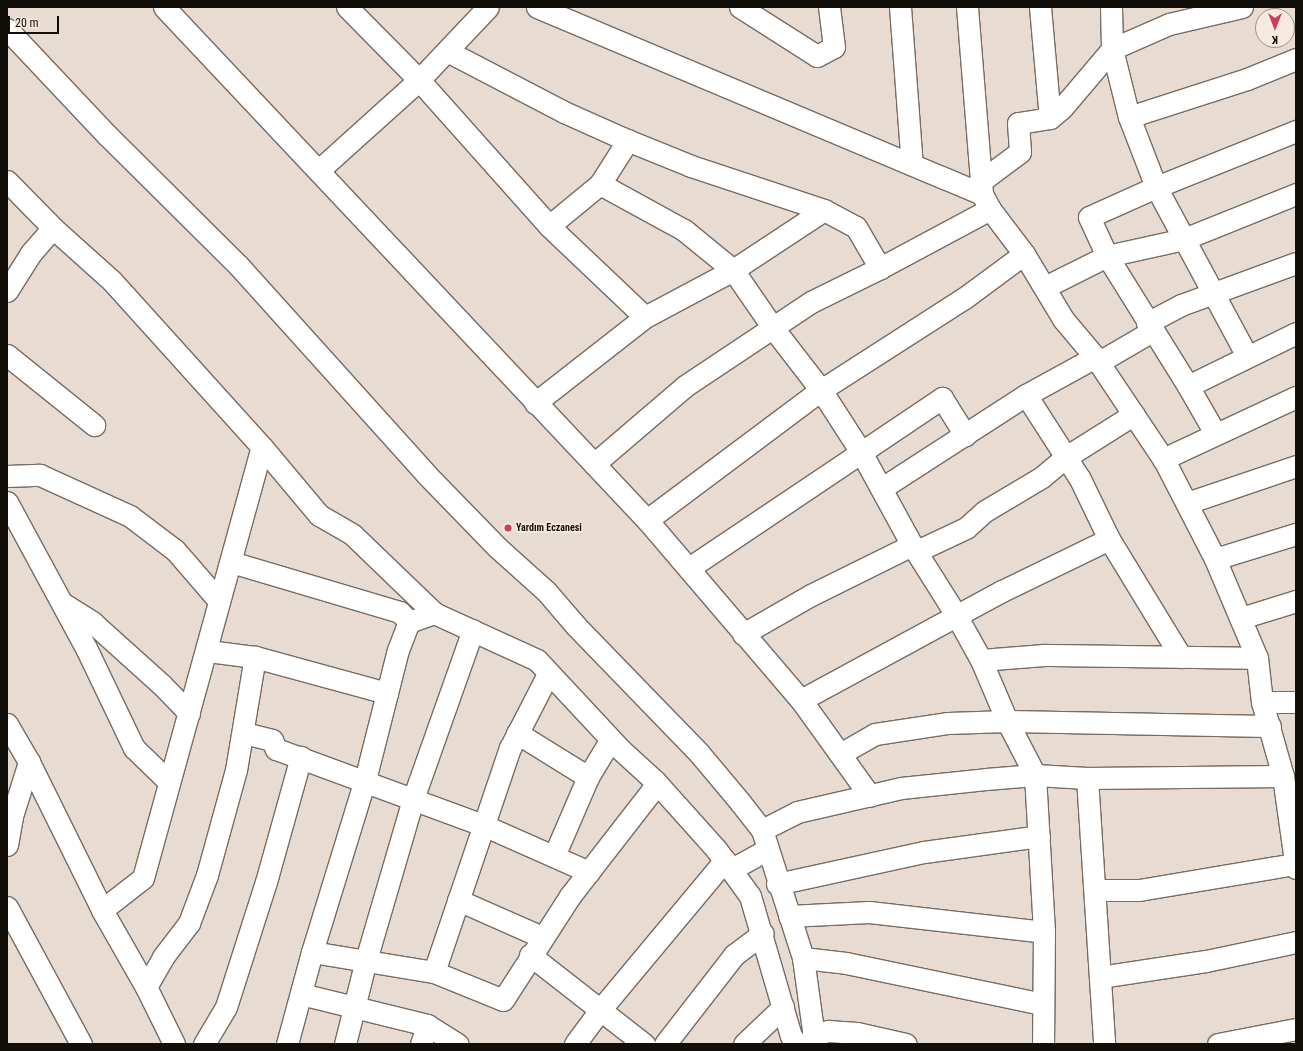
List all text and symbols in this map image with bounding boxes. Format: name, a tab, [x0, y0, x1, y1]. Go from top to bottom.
scale bar	[10, 8, 61, 34]
north arrow	[1255, 8, 1295, 48]
text: 20 m	[15, 16, 39, 30]
text: K	[1272, 33, 1278, 46]
place label: Yardım Eczanesi	[516, 522, 582, 534]
marker: Yardım Eczanesi	[503, 523, 513, 533]

